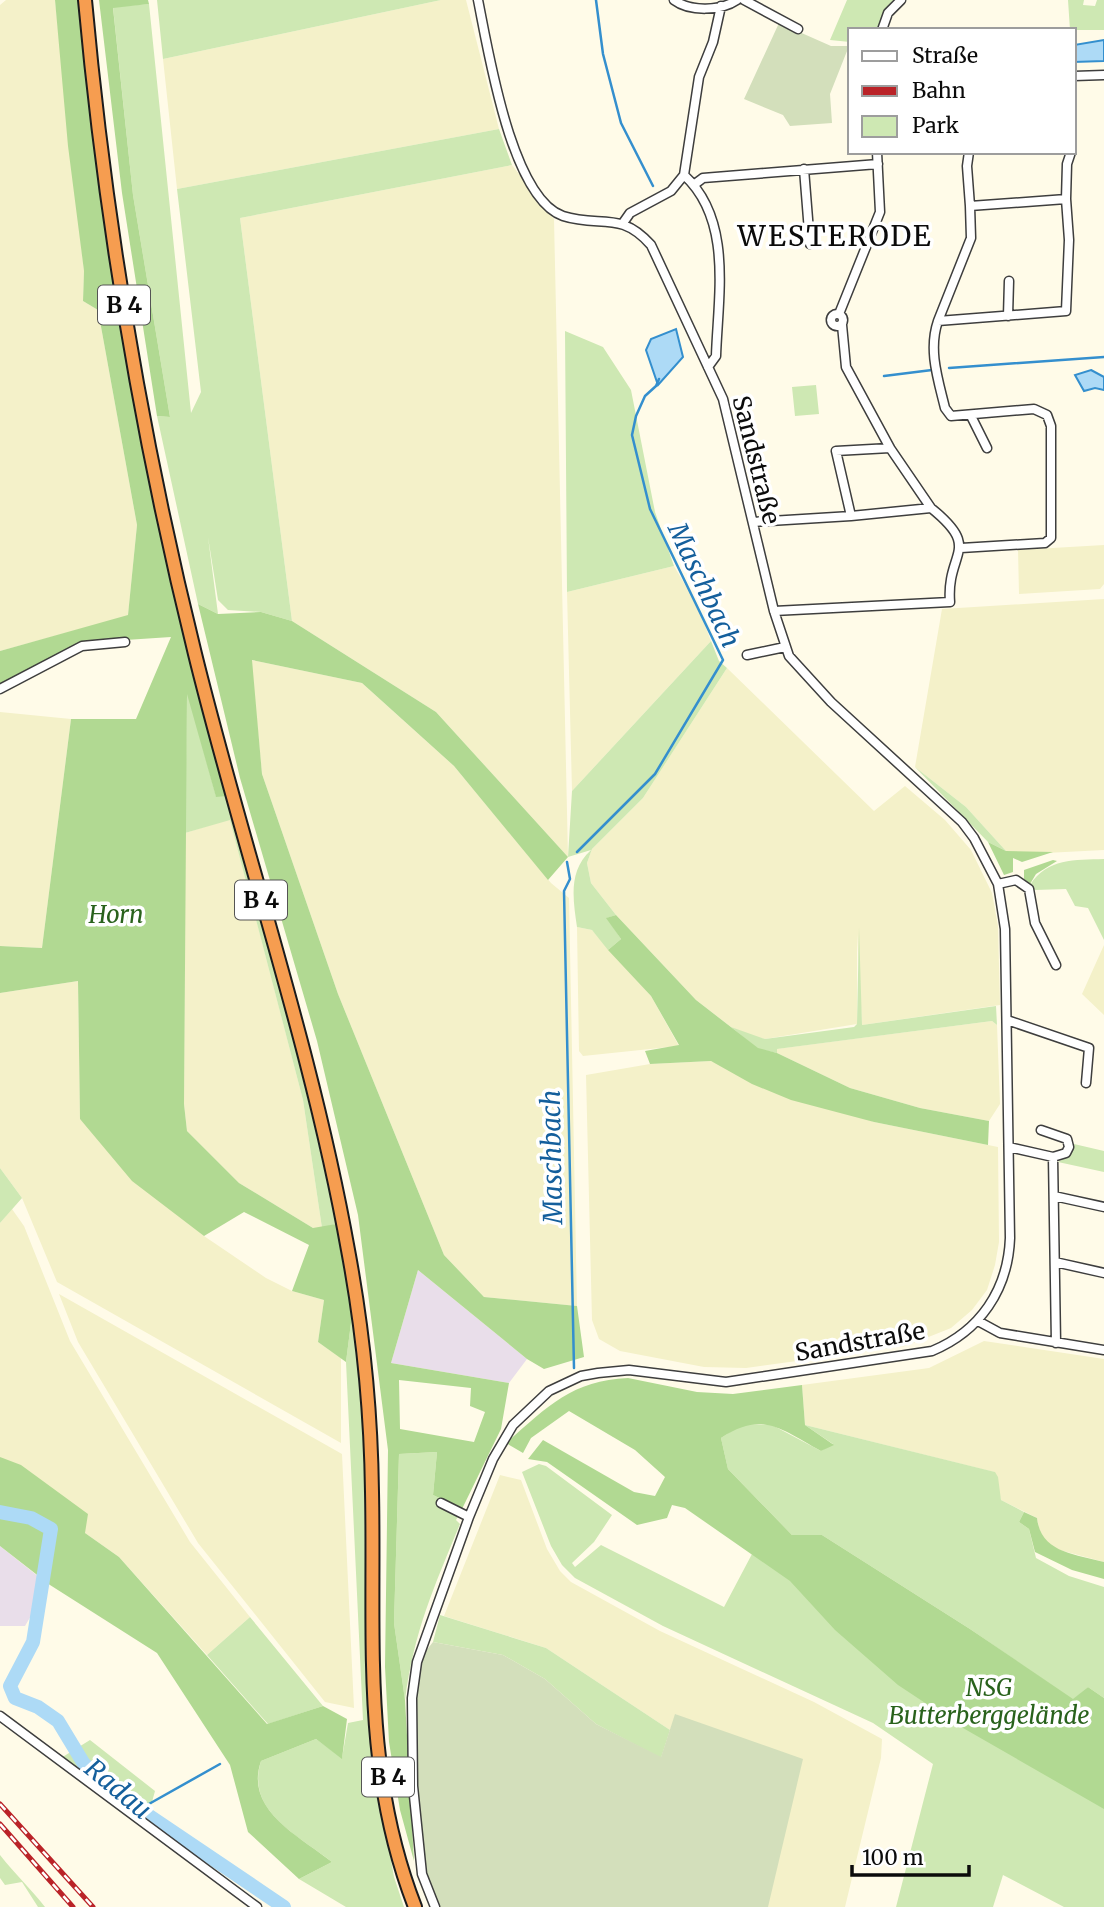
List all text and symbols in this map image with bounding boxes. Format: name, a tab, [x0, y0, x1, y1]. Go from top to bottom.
legend	[848, 28, 1076, 154]
text: Straße	[912, 42, 978, 69]
text: Bahn	[912, 77, 966, 104]
text: Park	[912, 112, 959, 139]
district label: WESTERODE	[737, 218, 932, 254]
road number: B 4	[98, 286, 150, 324]
street label: Sandstraße	[726, 392, 787, 527]
water label: Maschbach	[661, 516, 748, 653]
road number: B 4	[235, 880, 287, 920]
park label: Horn	[88, 899, 143, 930]
water label: Maschbach	[534, 1090, 569, 1226]
street label: Sandstraße	[793, 1315, 927, 1368]
park label: NSG Butterberggelände	[888, 1672, 1090, 1731]
water label: Radau	[78, 1751, 158, 1826]
road number: B 4	[362, 1758, 414, 1797]
scale bar	[852, 1834, 969, 1878]
text: 100 m	[862, 1844, 924, 1871]

